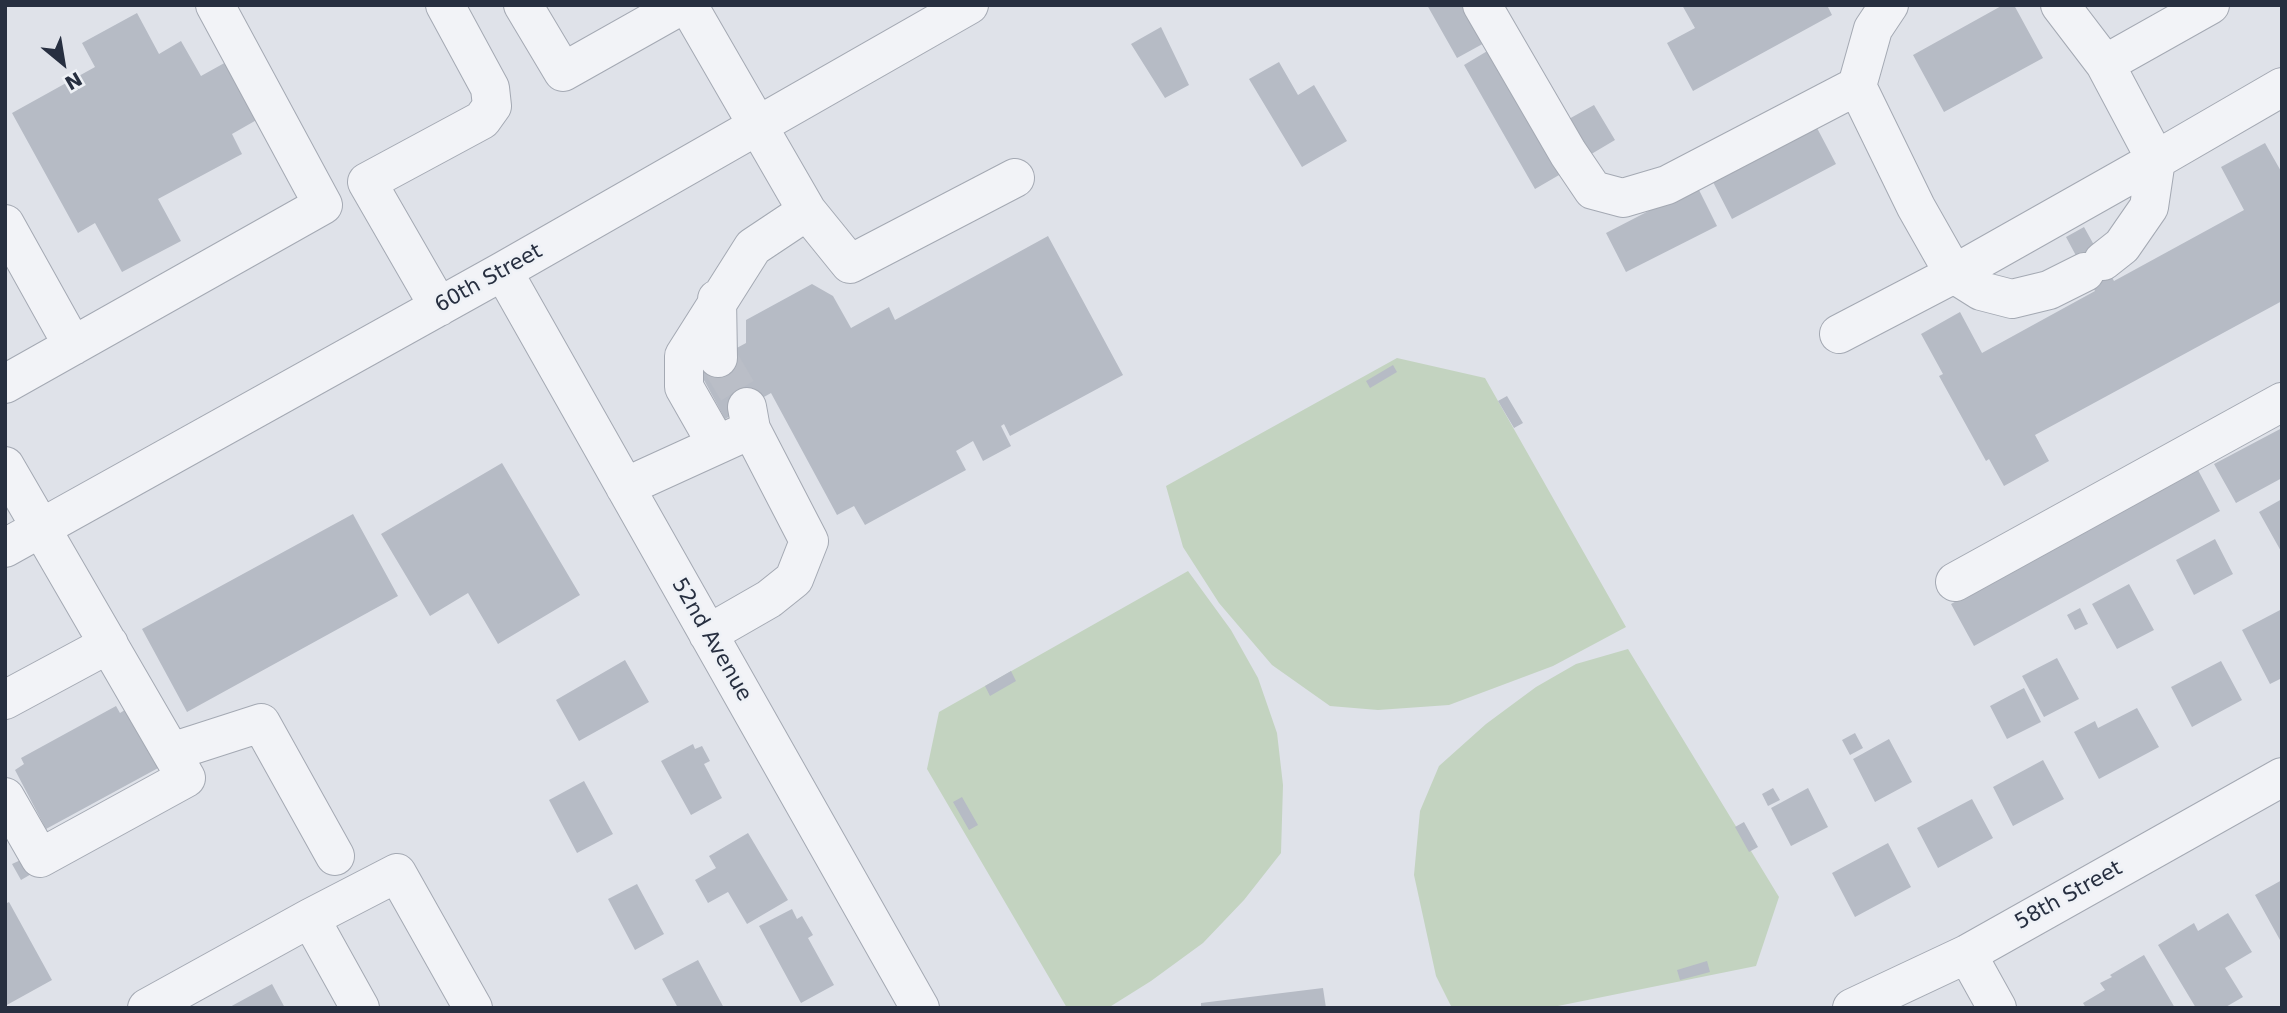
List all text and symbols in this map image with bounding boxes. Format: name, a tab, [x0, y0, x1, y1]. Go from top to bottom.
north arrow	[28, 28, 98, 98]
text: N	[61, 68, 86, 95]
street label: 60th Street	[431, 239, 547, 319]
street label: 52nd Avenue	[666, 574, 756, 706]
street label: 58th Street	[2011, 856, 2127, 936]

